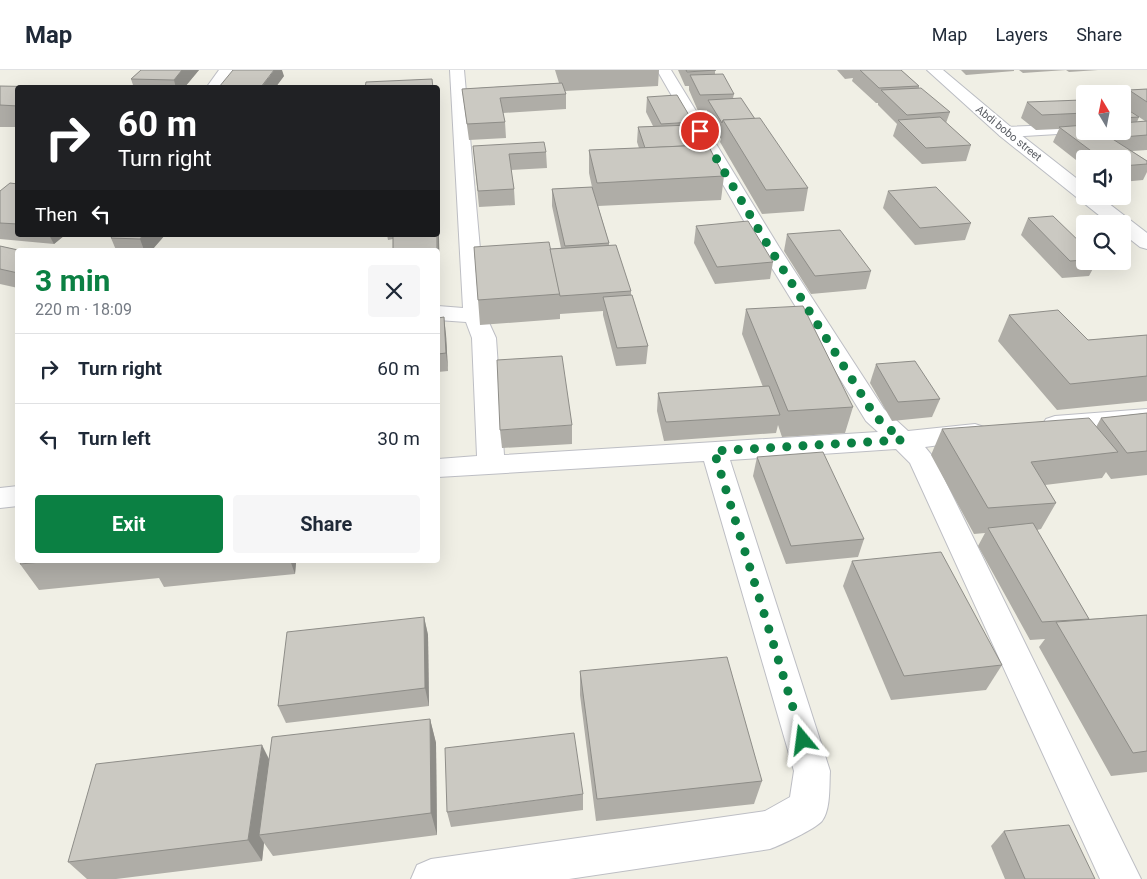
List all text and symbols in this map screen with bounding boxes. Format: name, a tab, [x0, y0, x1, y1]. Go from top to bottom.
text: Map	[25, 21, 72, 49]
text: Map	[932, 24, 967, 45]
text: Layers	[995, 24, 1048, 45]
text: Share	[1076, 24, 1122, 45]
north arrow	[1076, 85, 1131, 140]
map controls	[1076, 85, 1131, 270]
street label: Abdi bobo street	[973, 103, 1044, 164]
text: 60 m	[118, 104, 197, 145]
icon: right	[35, 105, 100, 170]
pin	[679, 110, 721, 152]
icon: arrive	[686, 117, 714, 145]
text: Turn right	[118, 146, 212, 171]
button: sound	[1076, 150, 1131, 205]
icon: left	[87, 200, 115, 228]
text: Then	[35, 203, 77, 226]
button: search	[1076, 215, 1131, 270]
text: 3 min	[35, 263, 110, 298]
button: close	[368, 265, 420, 317]
text: 220 m · 18:09	[35, 300, 132, 319]
icon: right	[35, 355, 63, 383]
text: Turn right	[78, 357, 162, 380]
text: 60 m	[377, 357, 420, 380]
icon: left	[35, 425, 63, 453]
text: Turn left	[78, 427, 151, 450]
text: 30 m	[377, 427, 420, 450]
button: Exit	[35, 495, 223, 553]
button: Share	[233, 495, 420, 553]
position arrow	[776, 713, 828, 765]

